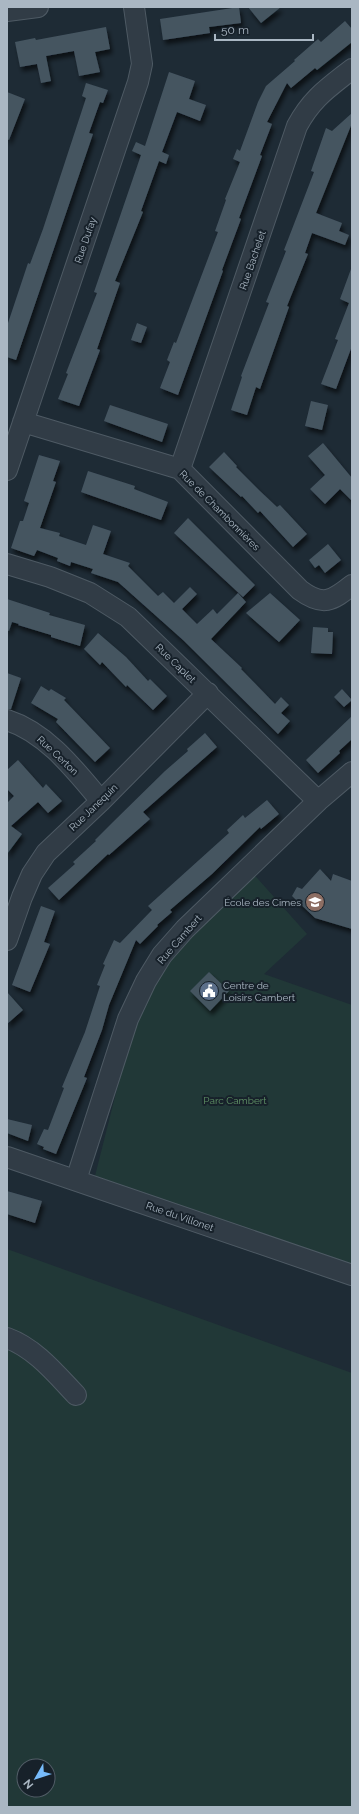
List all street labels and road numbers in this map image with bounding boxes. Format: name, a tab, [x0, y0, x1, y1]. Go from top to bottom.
street label: Rue Dufay	[72, 215, 99, 265]
street label: Rue Bachelet	[237, 228, 268, 291]
street label: Rue de Chambonnières	[177, 468, 262, 553]
street label: Rue Caplet	[153, 642, 198, 686]
street label: Rue Certon	[35, 734, 81, 777]
street label: Rue Janequin	[67, 782, 120, 833]
street label: Rue Cambert	[155, 912, 204, 966]
street label: Rue du Villonet	[145, 1200, 216, 1233]

